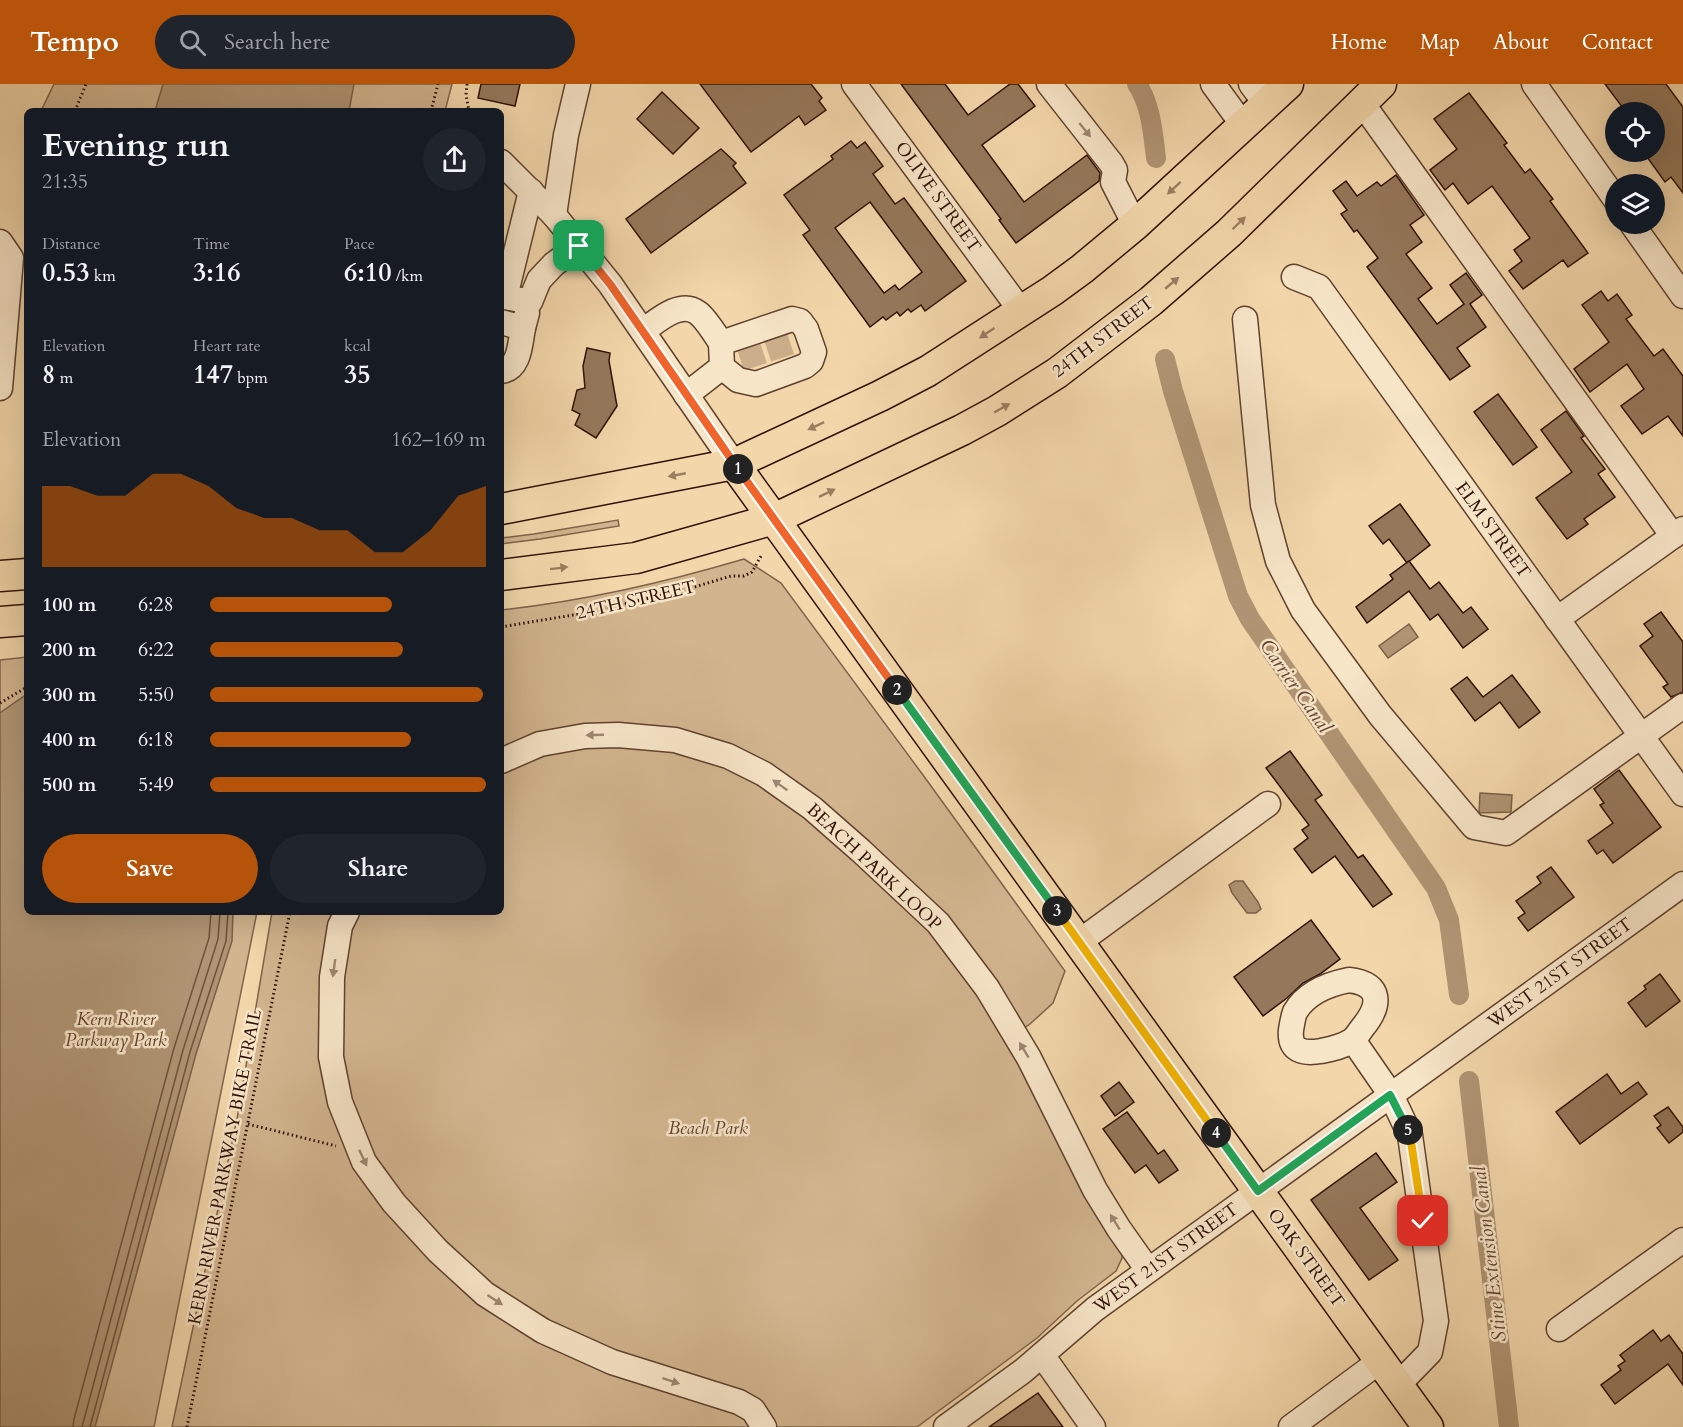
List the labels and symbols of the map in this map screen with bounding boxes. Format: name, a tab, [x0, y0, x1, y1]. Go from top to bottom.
one-way arrow	[1079, 122, 1092, 138]
street label: OLIVE STREET	[889, 136, 987, 258]
one-way arrow	[1166, 181, 1181, 195]
one-way arrow	[1232, 217, 1246, 231]
pin	[553, 220, 604, 271]
one-way arrow	[1164, 277, 1179, 290]
street label: 24TH STREET	[1047, 290, 1159, 384]
one-way arrow	[979, 328, 996, 339]
one-way arrow	[994, 402, 1010, 413]
one-way arrow	[807, 421, 824, 430]
pin: 1	[723, 454, 753, 484]
one-way arrow	[667, 471, 686, 480]
street label: ELM STREET	[1449, 477, 1537, 583]
one-way arrow	[818, 489, 835, 498]
one-way arrow	[550, 563, 569, 573]
street label: 24TH STREET	[574, 574, 698, 626]
water label: Carrier Canal	[1254, 634, 1339, 739]
pin: 2	[882, 675, 912, 705]
one-way arrow	[586, 731, 605, 740]
one-way arrow	[772, 779, 788, 791]
street label: BEACH PARK LOOP	[801, 798, 947, 937]
pin: 3	[1042, 896, 1072, 926]
street label: WEST 21ST STREET	[1482, 912, 1638, 1035]
one-way arrow	[329, 959, 338, 978]
park label: Kern River Parkway Park	[65, 1007, 167, 1053]
street label: KERN RIVER PARKWAY BIKE TRAIL	[182, 1007, 268, 1327]
one-way arrow	[1019, 1041, 1029, 1058]
pin: 5	[1393, 1115, 1423, 1145]
park label: Beach Park	[668, 1116, 748, 1141]
pin: 4	[1201, 1118, 1231, 1148]
one-way arrow	[358, 1149, 367, 1166]
water label: Stine Extension Canal	[1465, 1164, 1513, 1343]
pin	[1397, 1195, 1448, 1246]
street label: WEST 21ST STREET	[1088, 1197, 1244, 1320]
street label: OAK STREET	[1262, 1203, 1350, 1313]
one-way arrow	[1109, 1214, 1120, 1230]
one-way arrow	[486, 1294, 503, 1305]
one-way arrow	[662, 1376, 680, 1386]

